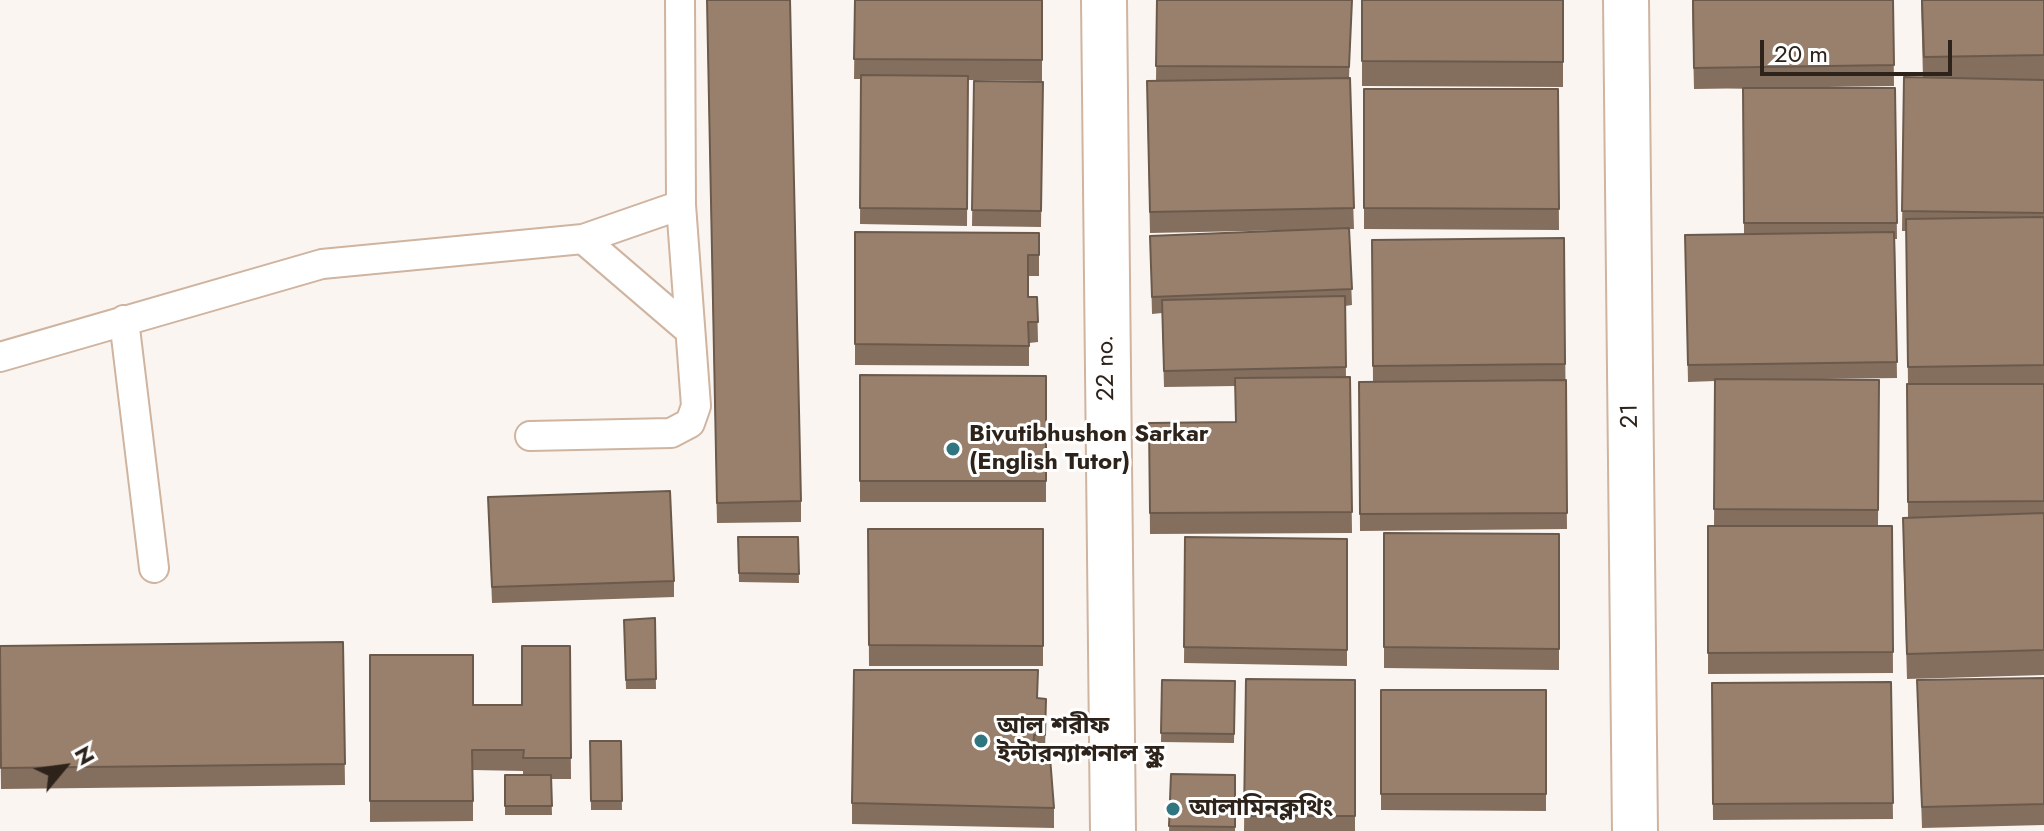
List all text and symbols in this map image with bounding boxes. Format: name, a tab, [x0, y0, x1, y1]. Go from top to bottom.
scale bar	[1764, 24, 1956, 74]
text: 20 m	[1774, 36, 1828, 71]
street label: 22 no.	[1092, 335, 1122, 401]
street label: 21	[1616, 404, 1646, 428]
place label: Bivutibhushon Sarkar (English Tutor)	[969, 421, 1209, 477]
marker: Bivutibhushon Sarkar (English Tutor)	[944, 440, 962, 458]
place label: আল শরীফ ইন্টারন্যাশনাল স্কুল	[997, 713, 1164, 769]
north arrow	[24, 727, 104, 807]
marker: আল শরীফ ইন্টারন্যাশনাল স্কুল	[972, 732, 990, 750]
text: N	[67, 740, 103, 771]
place label: আলামিনক্লথিং	[1189, 795, 1333, 823]
marker: আলামিনক্লথিং	[1164, 800, 1182, 818]

